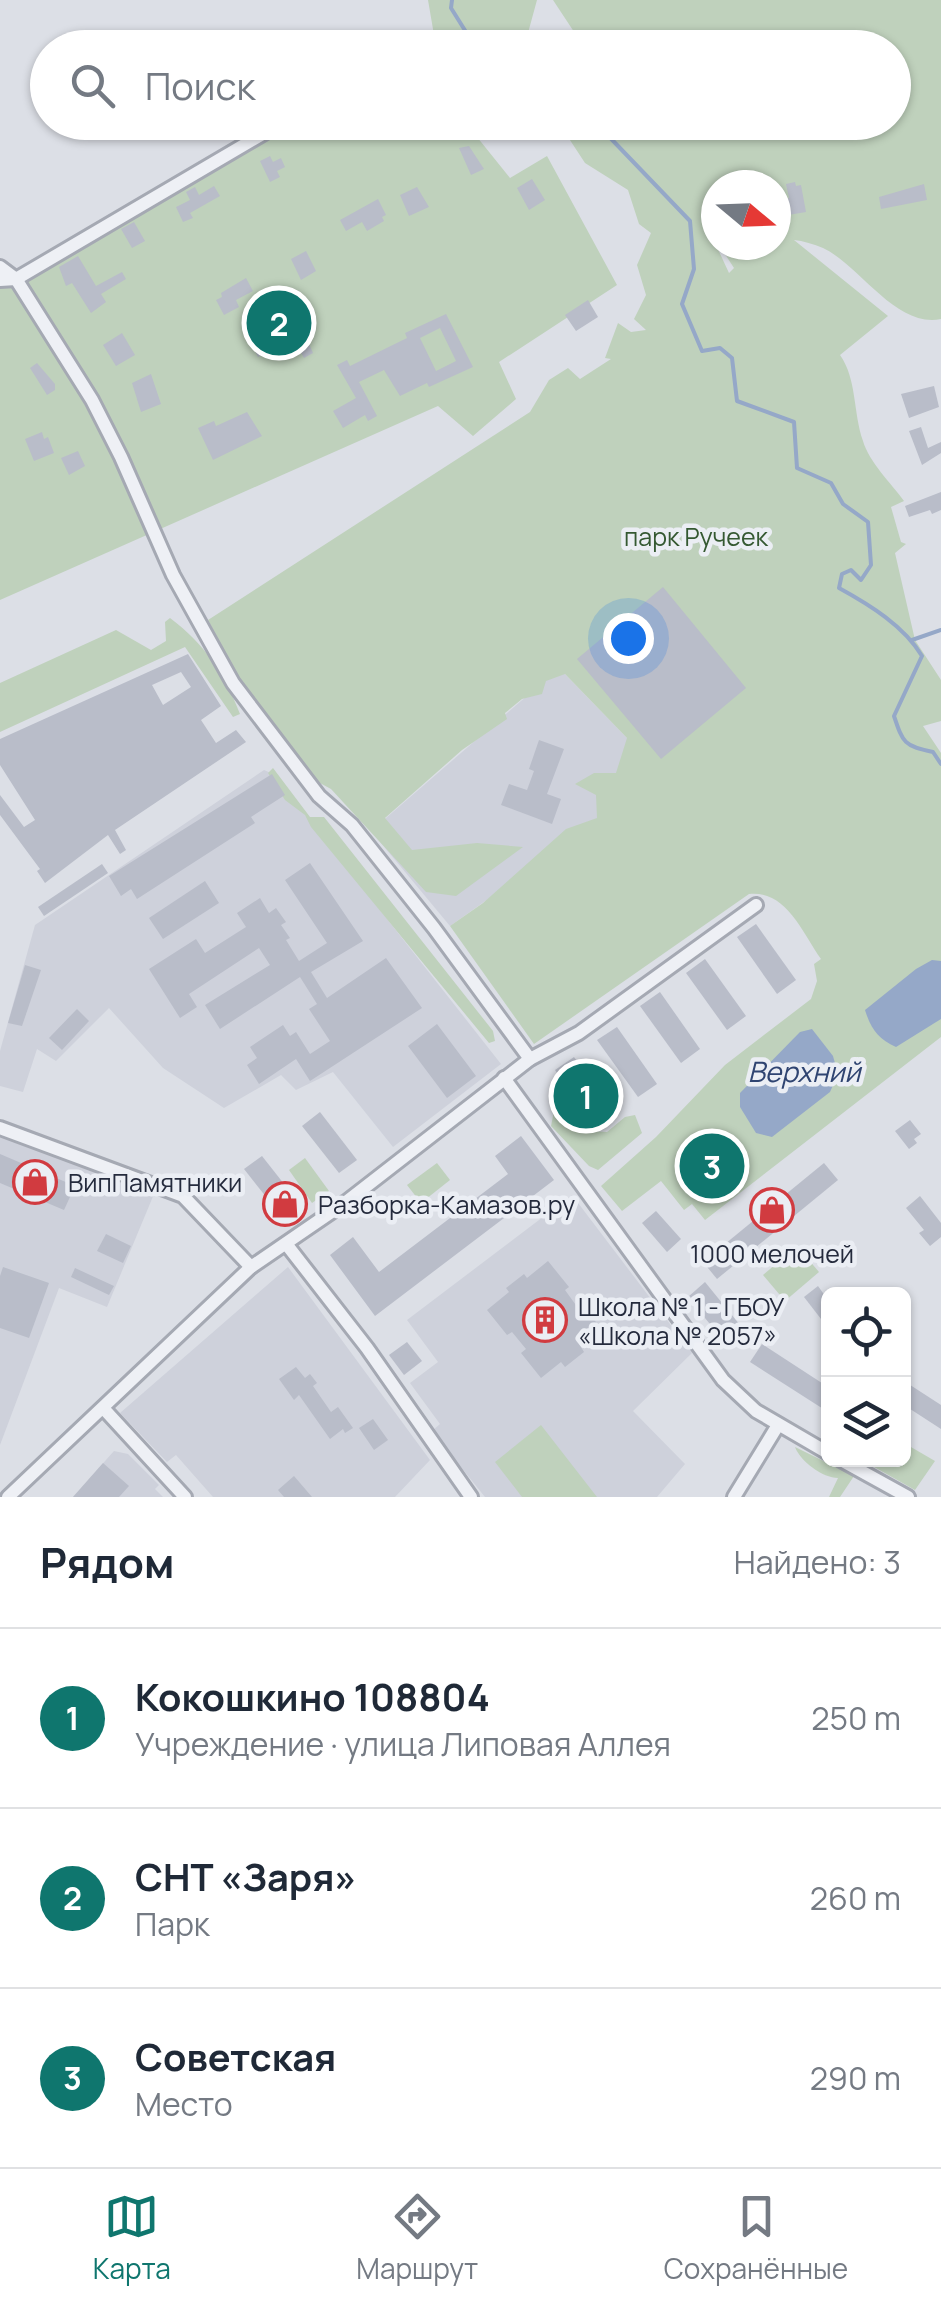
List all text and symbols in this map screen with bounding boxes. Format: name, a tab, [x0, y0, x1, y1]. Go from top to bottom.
search box	[30, 30, 911, 140]
icon: search	[65, 58, 120, 113]
text: Поиск	[145, 59, 255, 111]
north arrow	[701, 170, 791, 260]
pin: 2	[246, 286, 312, 360]
park label: парк Ручеек	[624, 519, 769, 554]
your location	[603, 613, 654, 664]
water label: Верхний	[748, 1052, 862, 1090]
pin: 1	[554, 1058, 618, 1134]
pin: 3	[680, 1128, 744, 1204]
shop icon: ВипПамятники	[12, 1159, 58, 1205]
place label: ВипПамятники	[68, 1165, 242, 1200]
shop icon: Разборка-Камазов.ру	[262, 1181, 308, 1227]
place label: Разборка-Камазов.ру	[318, 1187, 575, 1222]
shop icon: 1000 мелочей	[749, 1187, 795, 1233]
place label: 1000 мелочей	[690, 1236, 854, 1271]
map controls	[821, 1287, 911, 1467]
button: locate	[821, 1287, 911, 1377]
place label: Школа № 1 - ГБОУ «Школа № 2057»	[578, 1289, 785, 1353]
building icon: Школа № 1 - ГБОУ «Школа № 2057»	[522, 1297, 568, 1343]
button: layers	[821, 1377, 911, 1467]
text: Рядом	[40, 1533, 174, 1591]
text: Найдено: 3	[734, 1540, 901, 1584]
text: Кокошкино 108804	[135, 1670, 490, 1722]
text: 1	[65, 1696, 80, 1740]
text: 250 m	[811, 1696, 901, 1740]
text: Учреждение · улица Липовая Аллея	[135, 1722, 671, 1766]
text: СНТ «Заря»	[135, 1850, 357, 1902]
text: 2	[63, 1876, 82, 1920]
text: 260 m	[810, 1876, 901, 1920]
text: Парк	[135, 1902, 210, 1946]
text: Советская	[135, 2030, 336, 2082]
text: 3	[63, 2056, 82, 2100]
text: 290 m	[810, 2056, 901, 2100]
text: Место	[135, 2082, 233, 2126]
tab: Карта	[93, 2189, 171, 2287]
tab: Маршрут	[356, 2189, 478, 2287]
tab: Сохранённые	[664, 2189, 848, 2287]

